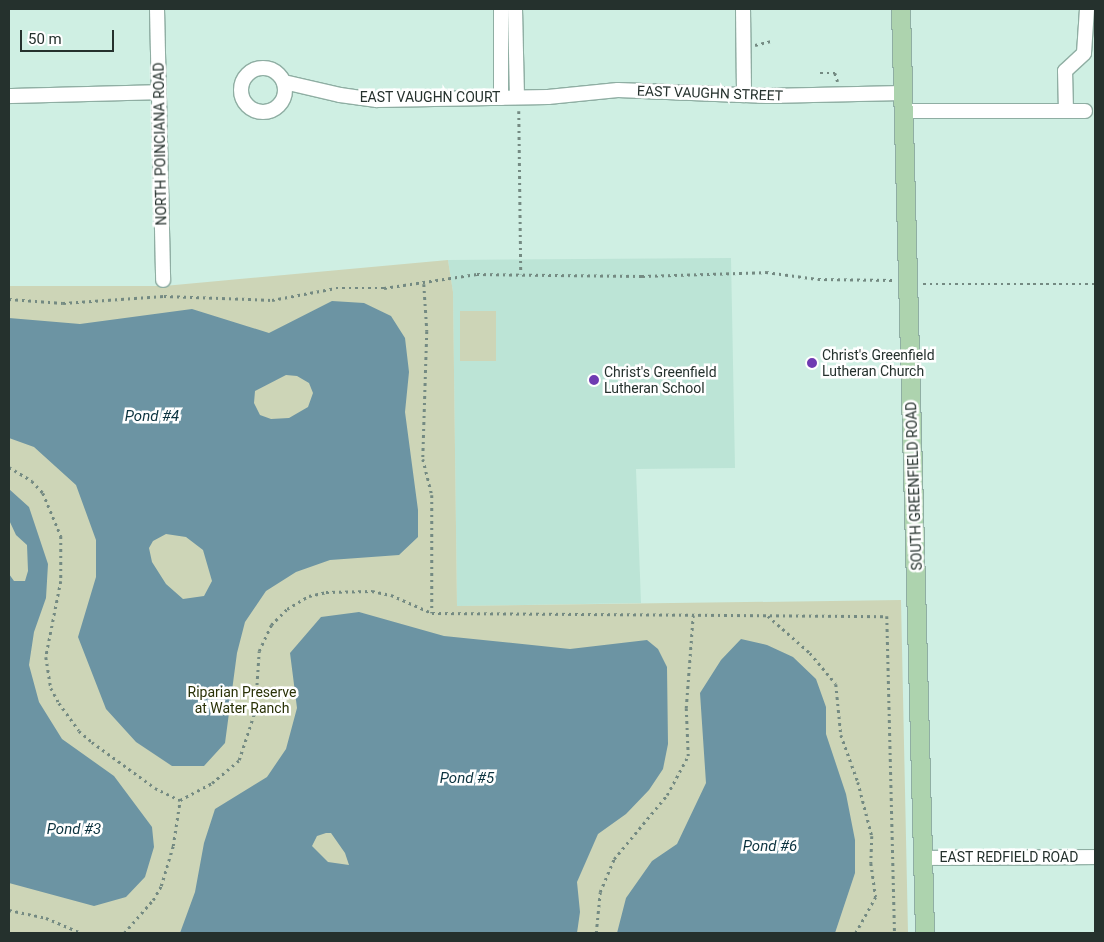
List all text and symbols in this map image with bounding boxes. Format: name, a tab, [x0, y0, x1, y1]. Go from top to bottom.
scale bar	[22, 20, 116, 52]
text: 50 m	[28, 30, 62, 48]
street label: NORTH POINCIANA ROAD	[150, 62, 170, 226]
street label: EAST VAUGHN STREET	[637, 82, 783, 104]
street label: EAST VAUGHN COURT	[360, 89, 500, 105]
place label: Christ's Greenfield Lutheran Church	[822, 347, 935, 380]
marker: Christ's Greenfield Lutheran Church	[806, 357, 818, 369]
place label: Christ's Greenfield Lutheran School	[604, 364, 717, 397]
marker: Christ's Greenfield Lutheran School	[588, 374, 600, 386]
street label: SOUTH GREENFIELD ROAD	[903, 401, 925, 571]
water label: Pond #4	[125, 408, 179, 426]
park label: Riparian Preserve at Water Ranch	[188, 684, 296, 716]
water label: Pond #5	[440, 770, 494, 788]
water label: Pond #3	[47, 821, 101, 839]
water label: Pond #6	[743, 838, 797, 856]
street label: EAST REDFIELD ROAD	[939, 849, 1079, 865]

